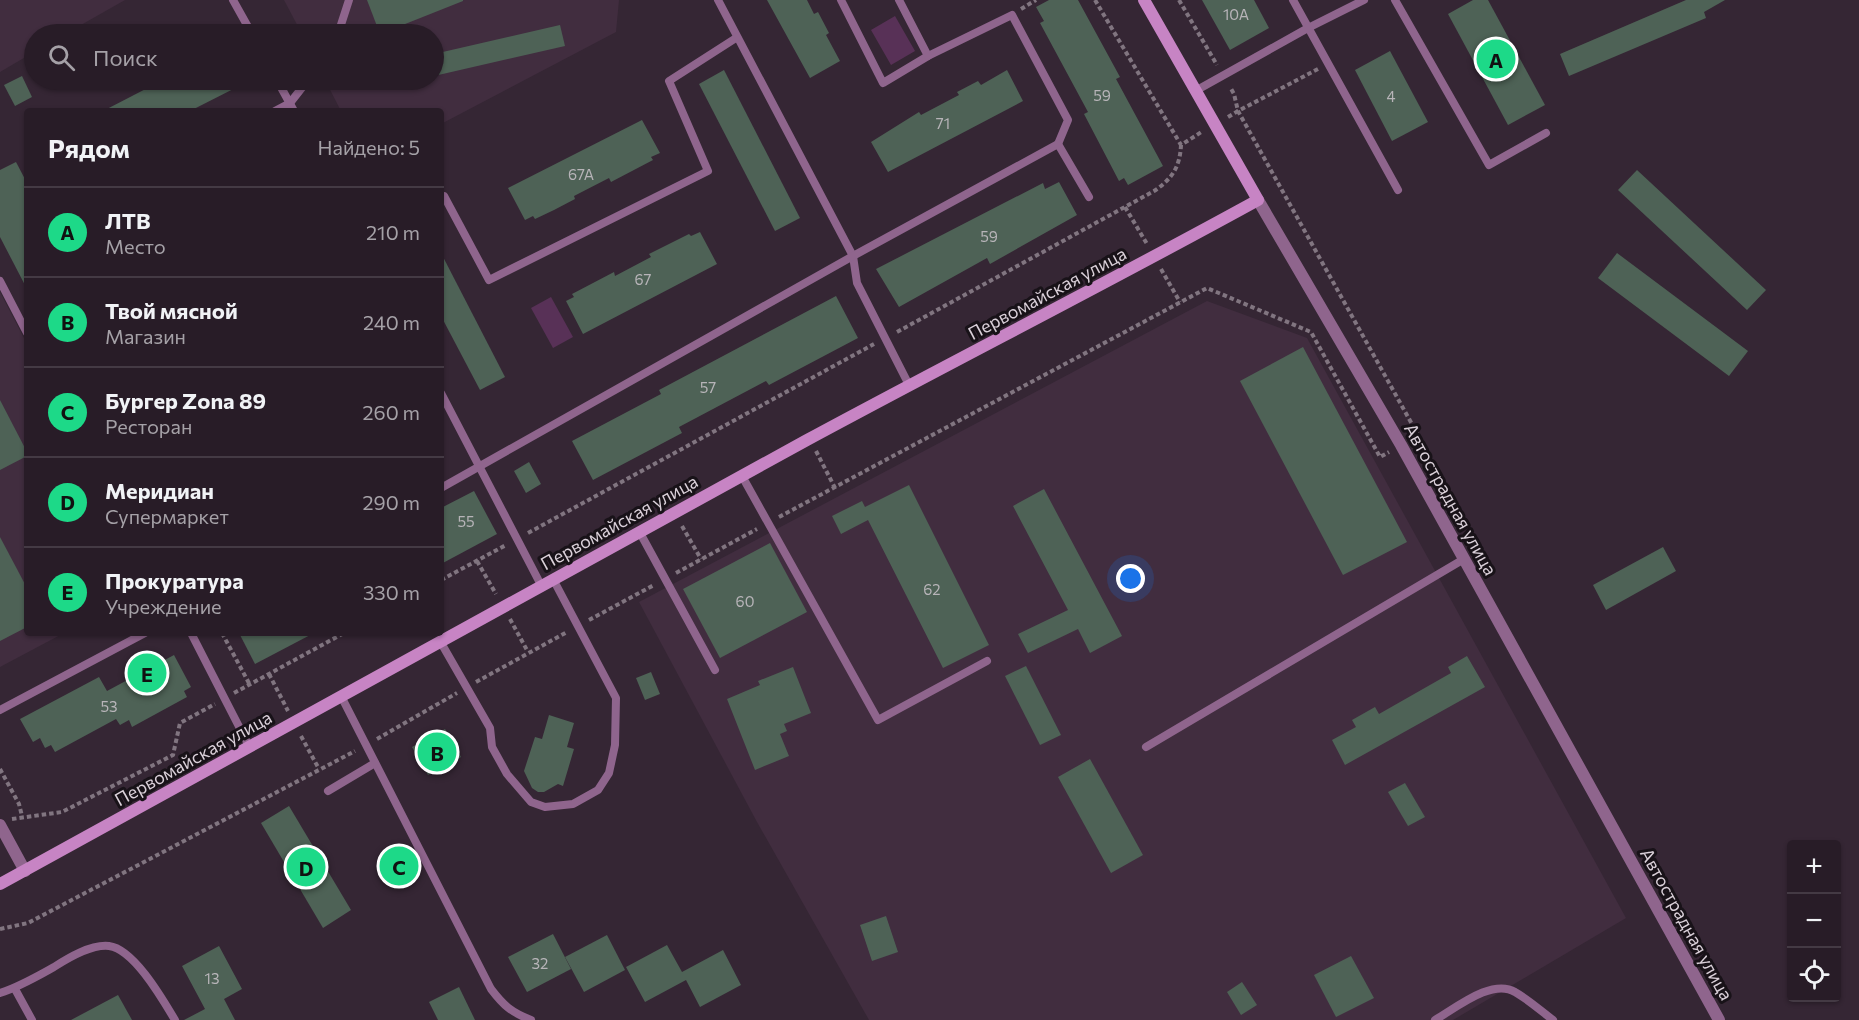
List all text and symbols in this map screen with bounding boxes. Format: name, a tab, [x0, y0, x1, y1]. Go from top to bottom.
house number: 10А	[1223, 5, 1249, 23]
search box	[24, 24, 444, 90]
pin: A	[1476, 36, 1516, 82]
icon: search	[45, 41, 78, 74]
text: Поиск	[93, 44, 158, 71]
house number: 59	[1093, 86, 1111, 104]
house number: 4	[1387, 87, 1396, 105]
house number: 71	[936, 114, 950, 132]
text: Рядом	[48, 132, 130, 163]
text: Найдено: 5	[318, 135, 420, 159]
house number: 67А	[568, 165, 594, 183]
text: ЛТВ	[105, 207, 150, 234]
text: A	[60, 220, 75, 244]
text: 210 m	[366, 220, 420, 244]
house number: 59	[980, 227, 998, 245]
text: Место	[105, 234, 166, 258]
street label: Первомайская улица	[964, 242, 1130, 344]
house number: 67	[635, 270, 652, 288]
text: Твой мясной	[105, 297, 238, 324]
text: B	[61, 310, 74, 334]
text: 240 m	[363, 310, 420, 334]
text: Магазин	[105, 324, 186, 348]
house number: 57	[700, 378, 716, 396]
text: Бургер Zona 89	[105, 387, 266, 414]
text: C	[61, 400, 74, 424]
text: 260 m	[362, 400, 420, 424]
text: Ресторан	[105, 414, 192, 438]
street label: Автострадная улица	[1400, 419, 1502, 579]
street label: Первомайская улица	[537, 470, 701, 574]
text: Меридиан	[105, 477, 214, 504]
text: D	[60, 490, 75, 514]
text: 290 m	[362, 490, 420, 514]
text: Супермаркет	[105, 504, 229, 528]
house number: 55	[457, 512, 475, 530]
your location	[1116, 564, 1145, 593]
text: Прокуратура	[105, 567, 244, 594]
text: E	[62, 580, 73, 604]
text: 330 m	[363, 580, 420, 604]
house number: 62	[923, 580, 941, 598]
house number: 60	[736, 592, 754, 610]
text: Учреждение	[105, 594, 222, 618]
pin: E	[128, 650, 166, 696]
house number: 53	[100, 697, 118, 715]
street label: Первомайская улица	[111, 706, 275, 810]
pin: B	[418, 730, 456, 774]
map controls	[1787, 840, 1841, 1002]
button: +	[1787, 840, 1841, 894]
pin: D	[286, 844, 326, 890]
pin: C	[380, 844, 418, 888]
street label: Автострадная улица	[1636, 844, 1738, 1004]
button: −	[1787, 894, 1841, 948]
button: locate	[1787, 948, 1841, 1002]
house number: 32	[532, 954, 548, 972]
house number: 13	[205, 969, 219, 987]

